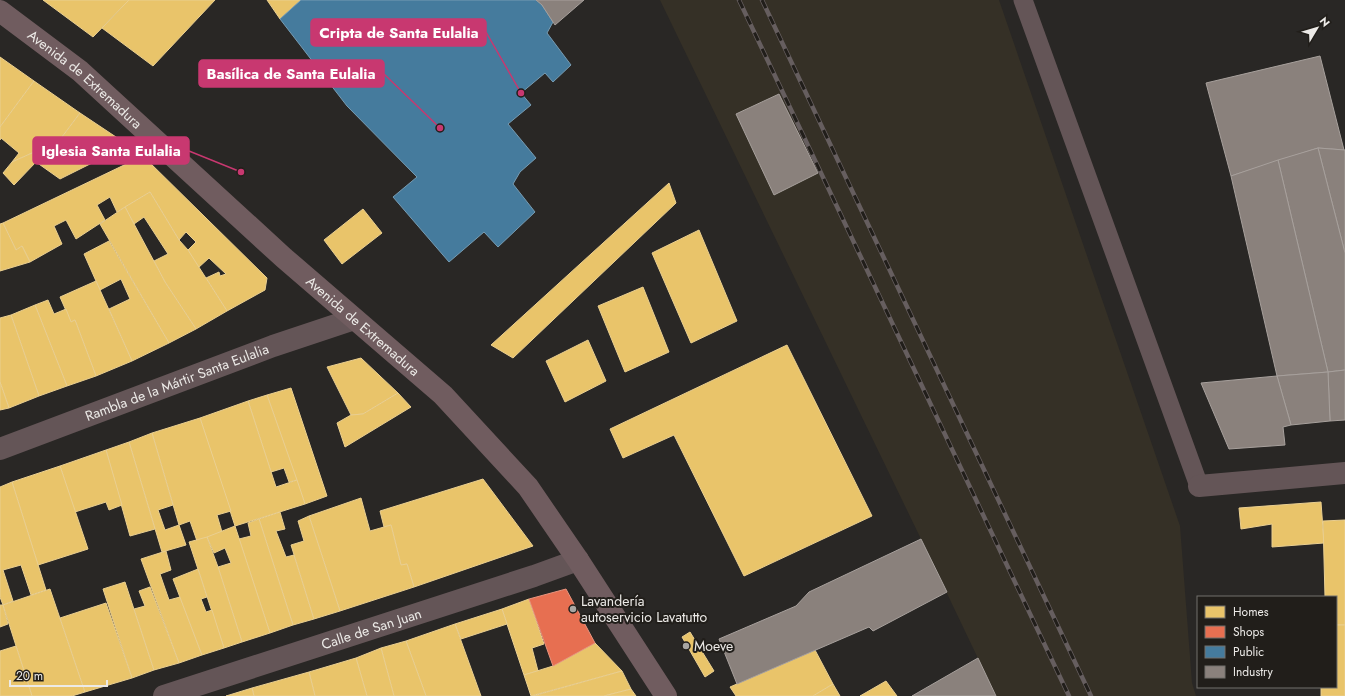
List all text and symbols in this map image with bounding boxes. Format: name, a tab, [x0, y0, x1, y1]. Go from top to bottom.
north arrow	[1297, 8, 1337, 48]
text: N	[1316, 13, 1334, 30]
callout: Cripta de Santa Eulalia	[311, 19, 486, 46]
text: Cripta de Santa Eulalia	[319, 22, 479, 44]
street label: Avenida de Extremadura	[23, 25, 147, 133]
callout: Basílica de Santa Eulalia	[199, 60, 384, 87]
text: Basílica de Santa Eulalia	[206, 63, 376, 85]
callout: Iglesia Santa Eulalia	[33, 137, 189, 164]
text: Iglesia Santa Eulalia	[41, 140, 181, 162]
street label: Avenida de Extremadura	[302, 271, 424, 381]
street label: Rambla de la Mártir Santa Eulalia	[82, 339, 272, 426]
place label: Lavandería autoservicio Lavatutto	[581, 591, 707, 627]
legend	[1197, 596, 1337, 688]
street label: Calle de San Juan	[319, 603, 424, 654]
text: Homes	[1233, 603, 1269, 621]
marker: Lavandería autoservicio Lavatutto	[568, 604, 578, 614]
text: Shops	[1233, 623, 1264, 641]
place label: Moeve	[694, 636, 733, 656]
marker: Moeve	[681, 641, 691, 651]
text: Public	[1233, 643, 1264, 661]
scale bar	[10, 662, 107, 688]
text: Industry	[1233, 663, 1274, 681]
text: 20 m	[16, 667, 43, 685]

